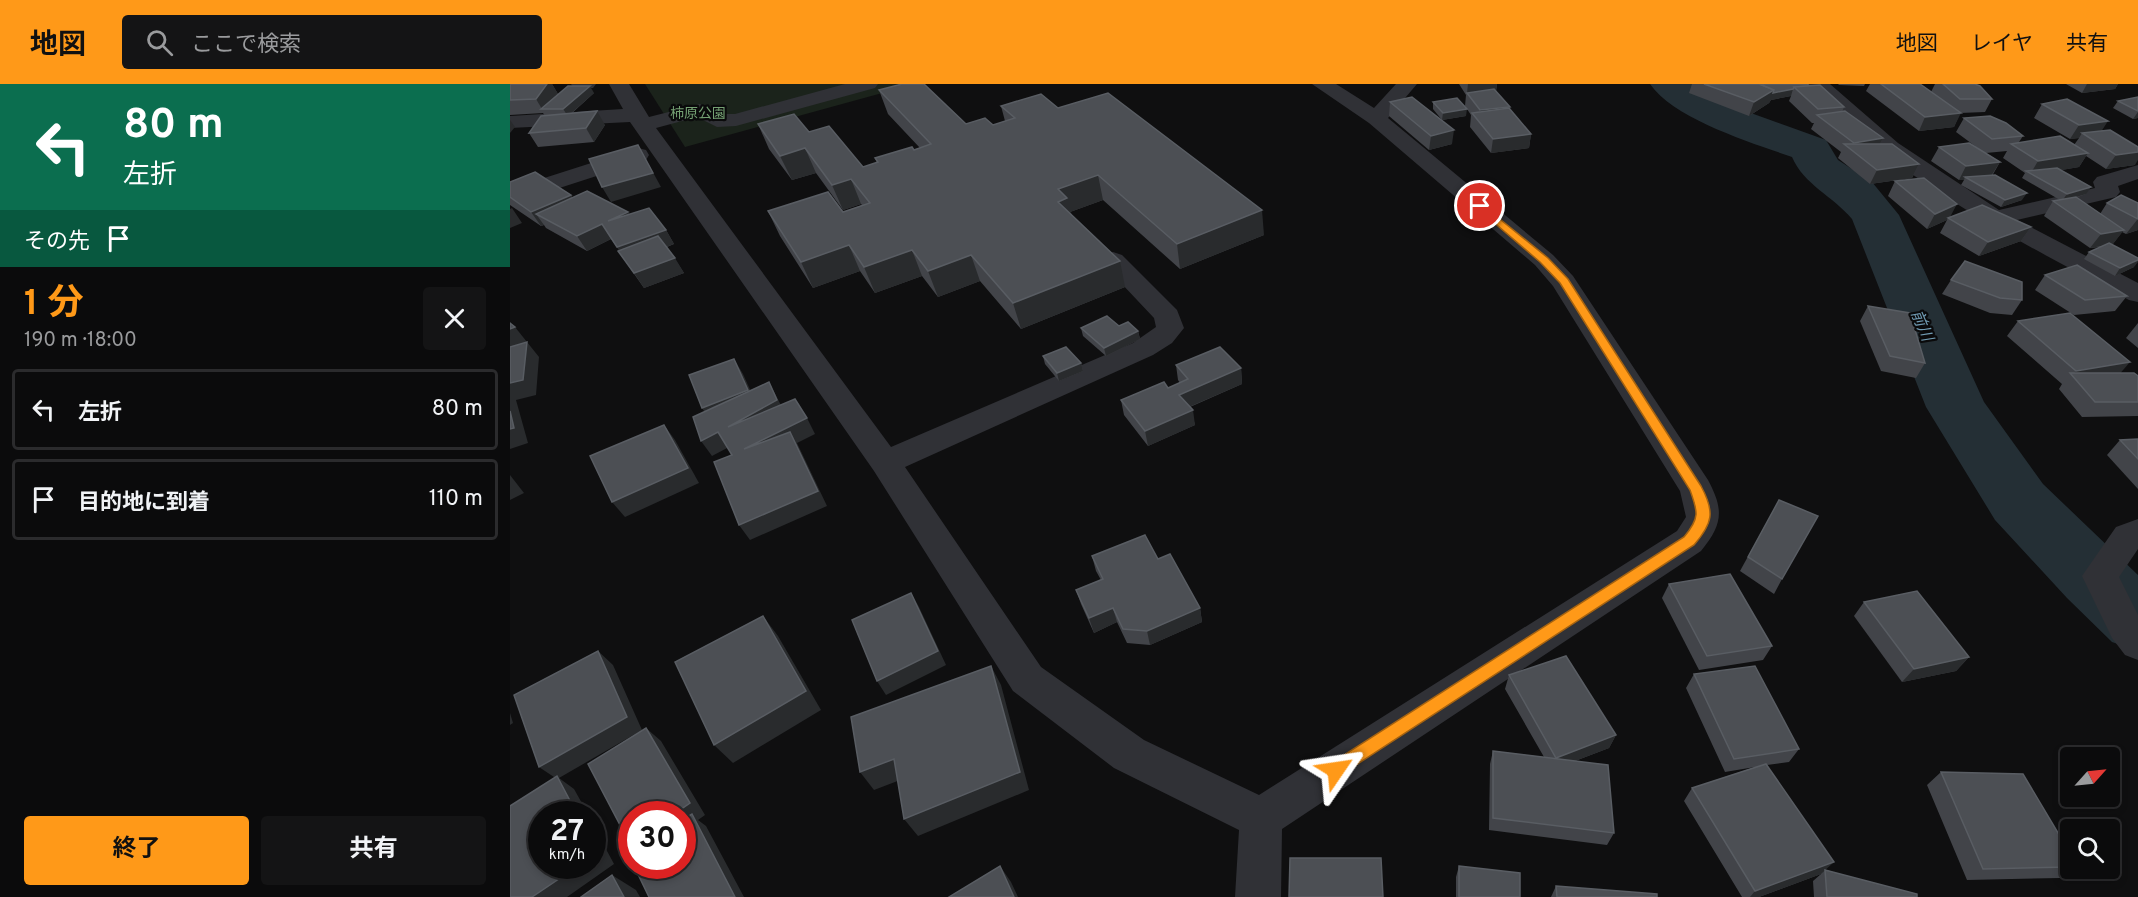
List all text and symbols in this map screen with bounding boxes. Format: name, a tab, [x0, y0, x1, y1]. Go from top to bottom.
search box	[122, 15, 542, 69]
icon: search	[143, 26, 176, 59]
text: 地図	[30, 28, 86, 64]
text: 地図	[1896, 31, 1938, 58]
text: レイヤ	[1971, 31, 2033, 58]
text: 共有	[2066, 31, 2108, 58]
text: ここで検索	[191, 32, 301, 59]
text: 80 m	[123, 100, 224, 153]
park label: 柿原公園	[670, 106, 726, 123]
icon: left	[24, 108, 102, 186]
text: 左折	[123, 159, 177, 193]
pin	[1454, 180, 1505, 231]
icon: arrive	[1463, 189, 1496, 222]
icon: arrive	[102, 222, 135, 255]
text: その先	[24, 229, 90, 256]
text: 1 分	[24, 282, 83, 328]
button: close	[423, 287, 486, 350]
water label: 前川	[1906, 307, 1937, 346]
text: 190 m · 18:00	[24, 328, 137, 354]
icon: left	[27, 393, 60, 426]
text: 80 m	[432, 396, 483, 423]
text: 左折	[78, 400, 122, 427]
icon: arrive	[27, 483, 60, 516]
text: 110 m	[429, 486, 483, 513]
text: 目的地に到着	[78, 490, 210, 517]
position arrow	[1304, 738, 1368, 802]
north arrow	[2060, 747, 2120, 807]
map controls	[2060, 747, 2120, 879]
speed limit sign: 30	[618, 801, 696, 879]
text: 27	[550, 814, 584, 851]
button: 終了	[24, 816, 249, 885]
button: 共有	[261, 816, 486, 885]
button: search	[2060, 819, 2120, 879]
text: km/h	[549, 846, 585, 865]

